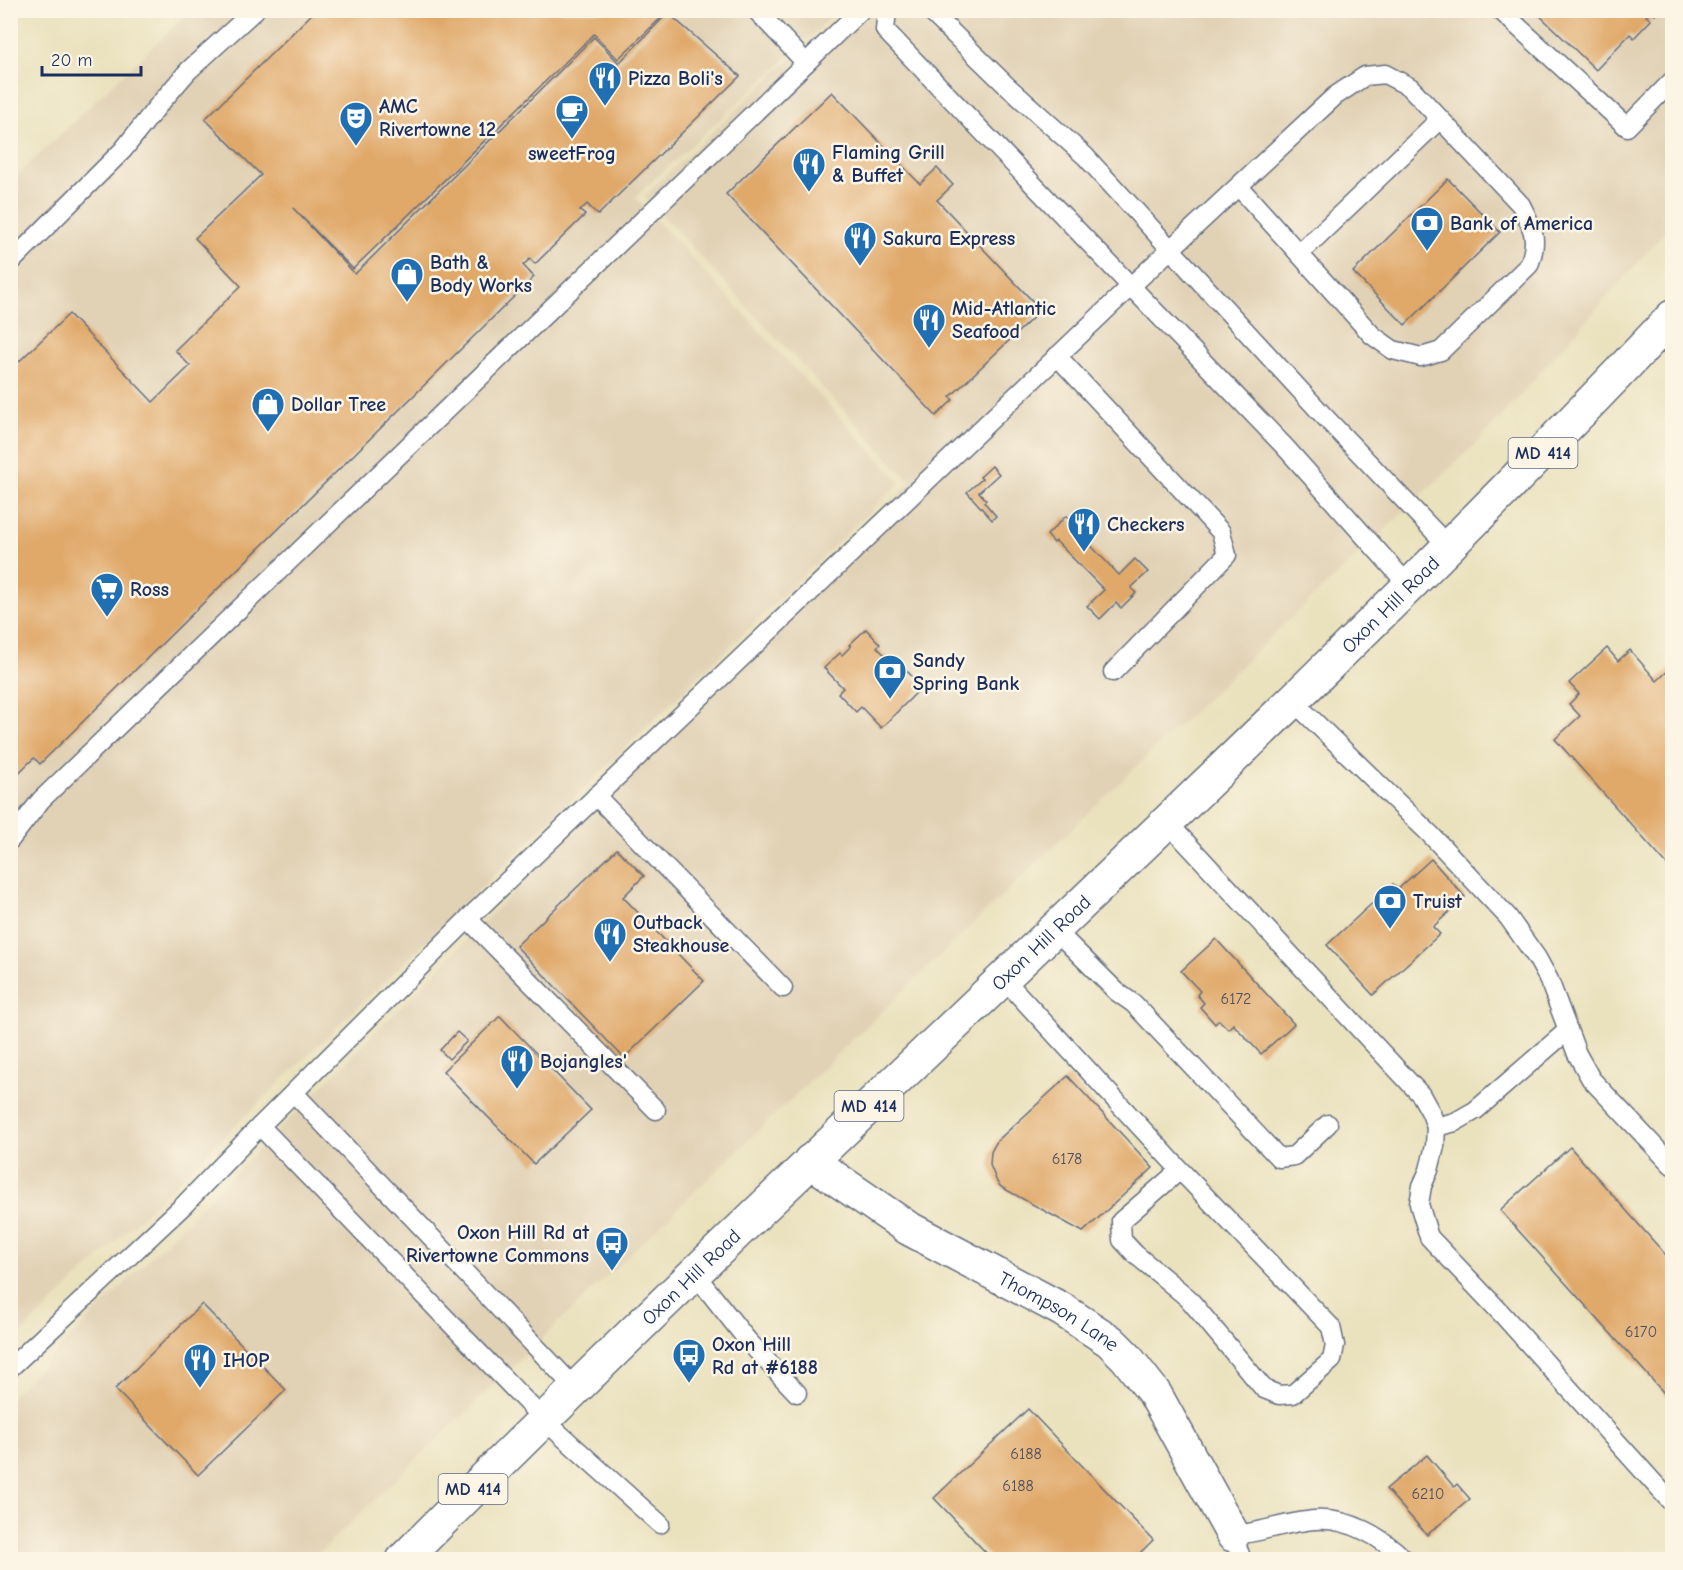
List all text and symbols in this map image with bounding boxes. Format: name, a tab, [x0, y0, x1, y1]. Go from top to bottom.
scale bar	[42, 39, 141, 77]
text: 20 m	[51, 50, 92, 71]
restaurant icon: Pizza Boli's	[587, 60, 623, 107]
place label: Pizza Boli's	[628, 67, 723, 90]
cafe icon: sweetFrog	[554, 93, 590, 140]
place label: AMC Rivertowne 12	[379, 95, 496, 141]
theatre icon: AMC Rivertowne 12	[338, 100, 374, 147]
place label: Flaming Grill & Buffet	[832, 141, 945, 187]
place label: sweetFrog	[528, 142, 616, 165]
restaurant icon: Flaming Grill & Buffet	[791, 146, 827, 193]
bank icon: Bank of America	[1409, 205, 1445, 252]
place label: Bank of America	[1450, 212, 1593, 235]
restaurant icon: Sakura Express	[842, 220, 878, 267]
place label: Sakura Express	[883, 227, 1015, 250]
place label: Bath & Body Works	[430, 251, 532, 297]
shop icon: Bath & Body Works	[389, 256, 425, 303]
place label: Mid-Atlantic Seafood	[952, 297, 1057, 343]
restaurant icon: Mid-Atlantic Seafood	[911, 302, 947, 349]
shop icon: Dollar Tree	[250, 386, 286, 433]
place label: Dollar Tree	[291, 393, 386, 416]
road number: MD 414	[1508, 438, 1578, 468]
restaurant icon: Checkers	[1066, 506, 1102, 553]
place label: Checkers	[1107, 513, 1185, 536]
street label: Oxon Hill Road	[1337, 551, 1444, 658]
supermarket icon: Ross	[89, 571, 125, 618]
place label: Ross	[130, 578, 169, 601]
place label: Sandy Spring Bank	[913, 649, 1019, 695]
bank icon: Sandy Spring Bank	[872, 653, 908, 700]
bank icon: Truist	[1372, 883, 1408, 930]
street label: Oxon Hill Road	[987, 890, 1095, 995]
place label: Truist	[1413, 890, 1462, 913]
place label: Outback Steakhouse	[633, 911, 729, 957]
restaurant icon: Outback Steakhouse	[592, 916, 628, 963]
house number: 6172	[1221, 990, 1251, 1008]
restaurant icon: Bojangles'	[499, 1043, 535, 1090]
place label: Bojangles'	[540, 1050, 627, 1073]
road number: MD 414	[834, 1091, 904, 1121]
house number: 6178	[1052, 1150, 1082, 1168]
place label: Oxon Hill Rd at Rivertowne Commons	[406, 1221, 589, 1267]
street label: Oxon Hill Road	[637, 1224, 745, 1329]
bus stop icon: Oxon Hill Rd at Rivertowne Commons	[594, 1225, 630, 1272]
street label: Thompson Lane	[995, 1267, 1124, 1355]
house number: 6170	[1625, 1323, 1657, 1341]
place label: Oxon Hill Rd at #6188	[712, 1333, 818, 1379]
bus stop icon: Oxon Hill Rd at #6188	[671, 1337, 707, 1384]
restaurant icon: IHOP	[182, 1342, 218, 1389]
place label: IHOP	[223, 1349, 269, 1372]
house number: 6188	[1010, 1445, 1042, 1463]
road number: MD 414	[438, 1474, 508, 1504]
house number: 6188	[1002, 1477, 1034, 1495]
house number: 6210	[1411, 1485, 1445, 1503]

